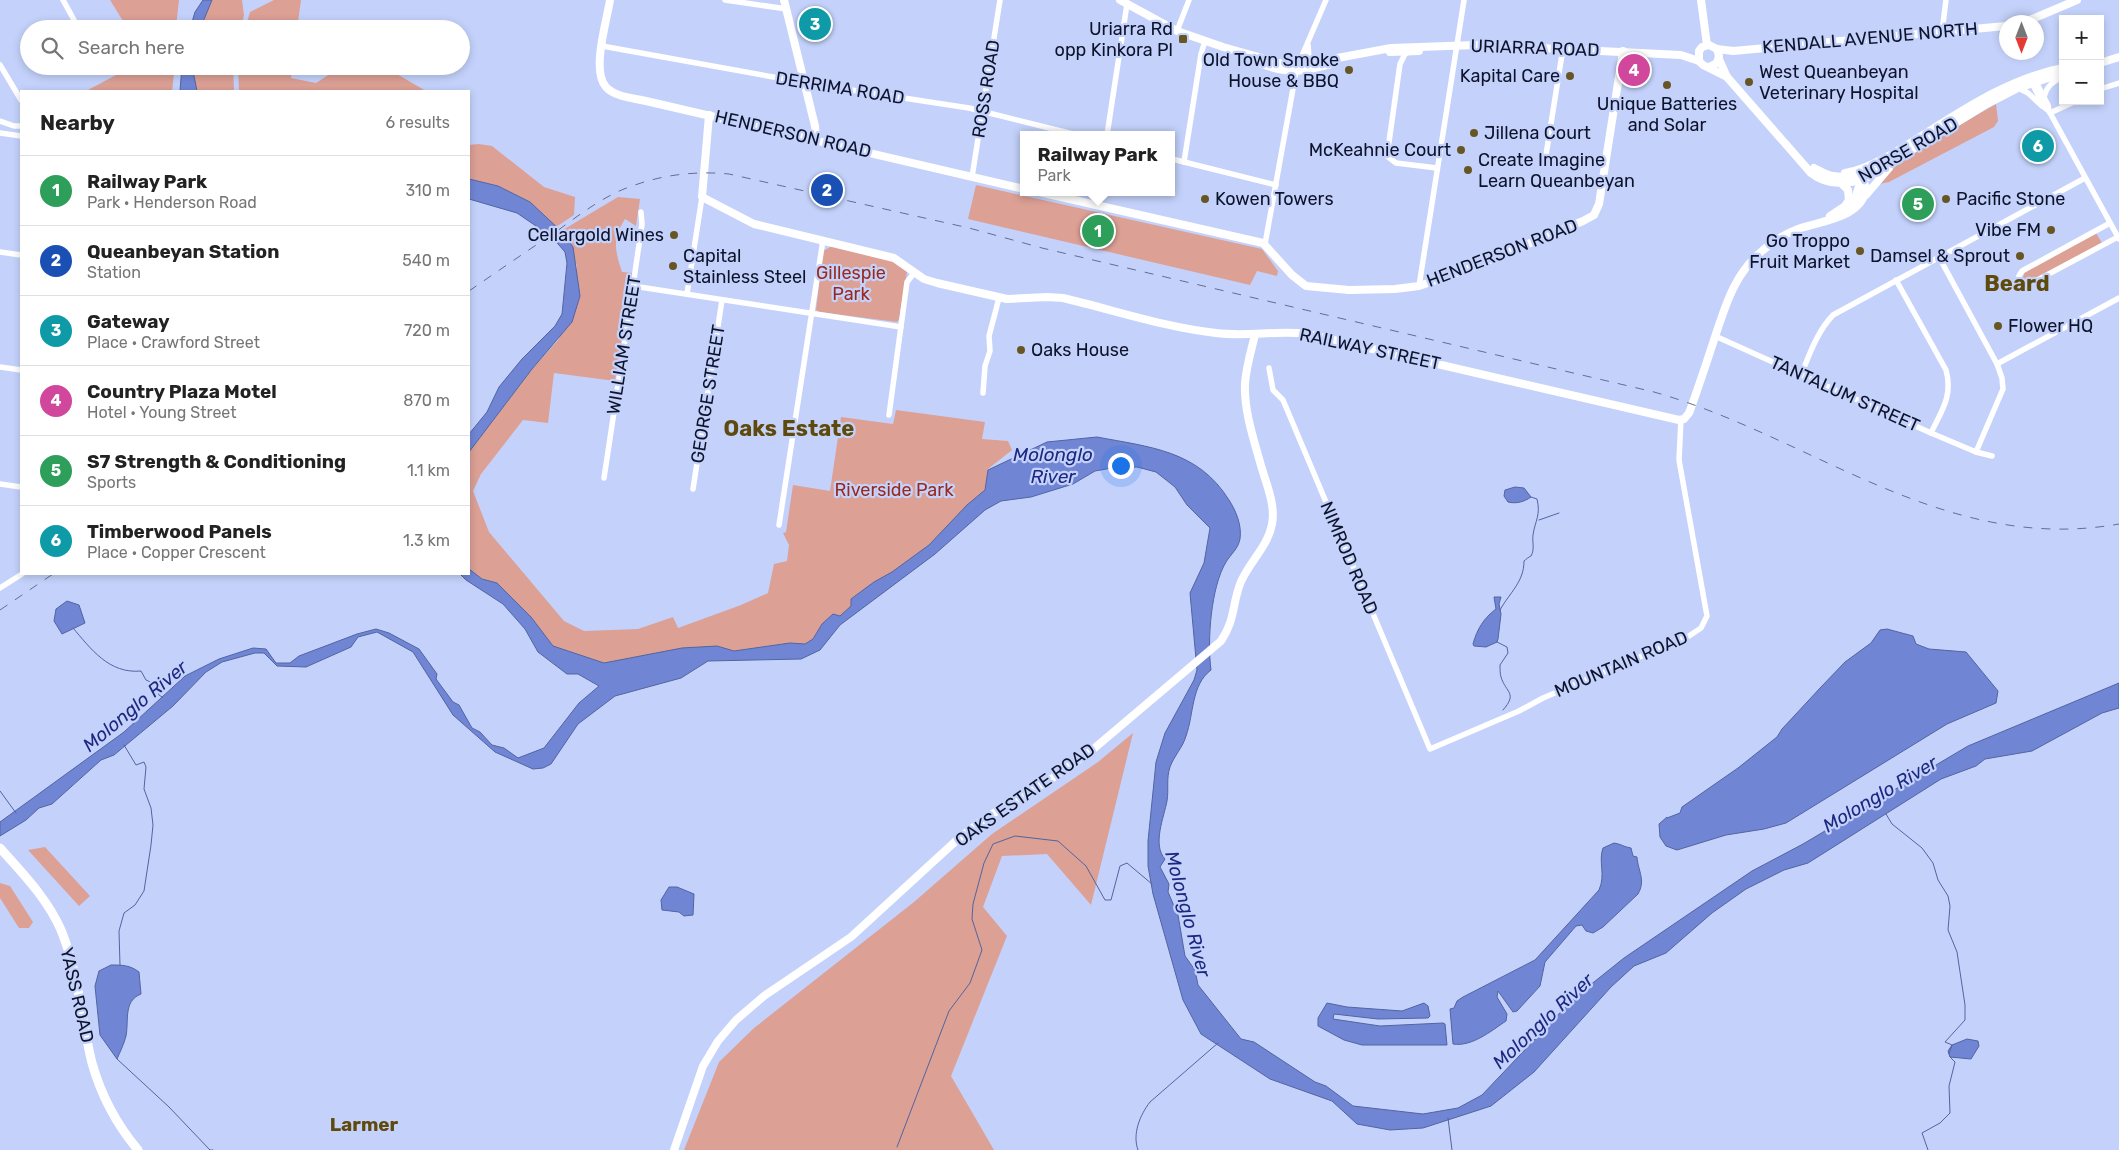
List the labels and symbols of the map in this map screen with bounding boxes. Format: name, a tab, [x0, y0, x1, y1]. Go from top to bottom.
pin: 3	[799, 5, 831, 43]
north arrow	[1999, 15, 2044, 60]
place label: Uriarra Rd opp Kinkora Pl	[1055, 18, 1173, 61]
street label: KENDALL AVENUE NORTH	[1761, 18, 1979, 58]
marker: Uriarra Rd opp Kinkora Pl	[1177, 33, 1189, 45]
street label: URIARRA ROAD	[1470, 35, 1600, 61]
street label: ROSS ROAD	[967, 38, 1005, 140]
place label: Old Town Smoke House & BBQ	[1203, 49, 1339, 92]
pin: 4	[1618, 51, 1650, 89]
place label: West Queanbeyan Veterinary Hospital	[1759, 61, 1919, 104]
marker: Old Town Smoke House & BBQ	[1343, 64, 1355, 76]
place label: Kapital Care	[1460, 65, 1560, 87]
street label: DERRIMA ROAD	[774, 67, 906, 109]
marker: Kapital Care	[1564, 70, 1576, 82]
marker: West Queanbeyan Veterinary Hospital	[1743, 76, 1755, 88]
marker: Unique Batteries and Solar	[1661, 79, 1673, 91]
place label: Unique Batteries and Solar	[1597, 93, 1737, 136]
street label: HENDERSON ROAD	[713, 105, 873, 163]
street label: NORSE ROAD	[1854, 113, 1962, 187]
place label: Jillena Court	[1484, 122, 1591, 144]
marker: Jillena Court	[1468, 127, 1480, 139]
pin: 6	[2022, 127, 2054, 165]
place label: McKeahnie Court	[1309, 139, 1451, 161]
marker: McKeahnie Court	[1455, 144, 1467, 156]
place label: Create Imagine Learn Queanbeyan	[1478, 149, 1635, 192]
marker: Create Imagine Learn Queanbeyan	[1462, 164, 1474, 176]
pin: 2	[811, 171, 843, 209]
pin: 5	[1902, 185, 1934, 223]
place label: Kowen Towers	[1215, 188, 1334, 210]
place label: Pacific Stone	[1956, 188, 2065, 210]
marker: Kowen Towers	[1199, 193, 1211, 205]
marker: Pacific Stone	[1940, 193, 1952, 205]
pin: 1	[1082, 212, 1114, 250]
street label: HENDERSON ROAD	[1423, 214, 1581, 292]
place label: Vibe FM	[1975, 219, 2041, 241]
place label: Cellargold Wines	[527, 224, 664, 246]
marker: Vibe FM	[2045, 224, 2057, 236]
marker: Cellargold Wines	[668, 229, 680, 241]
place label: Go Troppo Fruit Market	[1749, 230, 1850, 273]
place label: Capital Stainless Steel	[683, 245, 806, 288]
marker: Go Troppo Fruit Market	[1854, 245, 1866, 257]
place label: Damsel & Sprout	[1870, 245, 2010, 267]
marker: Damsel & Sprout	[2014, 250, 2026, 262]
marker: Capital Stainless Steel	[667, 260, 679, 272]
park label: Gillespie Park	[816, 262, 886, 305]
district label: Beard	[1984, 270, 2050, 297]
street label: WILLIAM STREET	[602, 274, 646, 416]
place label: Flower HQ	[2008, 315, 2093, 337]
marker: Flower HQ	[1992, 320, 2004, 332]
street label: GEORGE STREET	[686, 323, 730, 465]
street label: RAILWAY STREET	[1297, 323, 1443, 375]
place label: Oaks House	[1031, 339, 1129, 361]
marker: Oaks House	[1015, 344, 1027, 356]
street label: TANTALUM STREET	[1767, 351, 1923, 437]
district label: Oaks Estate	[724, 415, 854, 442]
water label: Molonglo River	[1013, 443, 1093, 488]
your location	[1108, 453, 1134, 479]
park label: Riverside Park	[835, 479, 954, 501]
street label: NIMROD ROAD	[1315, 498, 1383, 618]
street label: MOUNTAIN ROAD	[1551, 626, 1691, 702]
water label: Molonglo River	[78, 655, 193, 756]
street label: OAKS ESTATE ROAD	[951, 738, 1099, 852]
water label: Molonglo River	[1819, 750, 1942, 837]
water label: Molonglo River	[1160, 848, 1216, 980]
street label: YASS ROAD	[55, 945, 99, 1045]
water label: Molonglo River	[1488, 968, 1599, 1074]
district label: Larmer	[330, 1113, 399, 1136]

